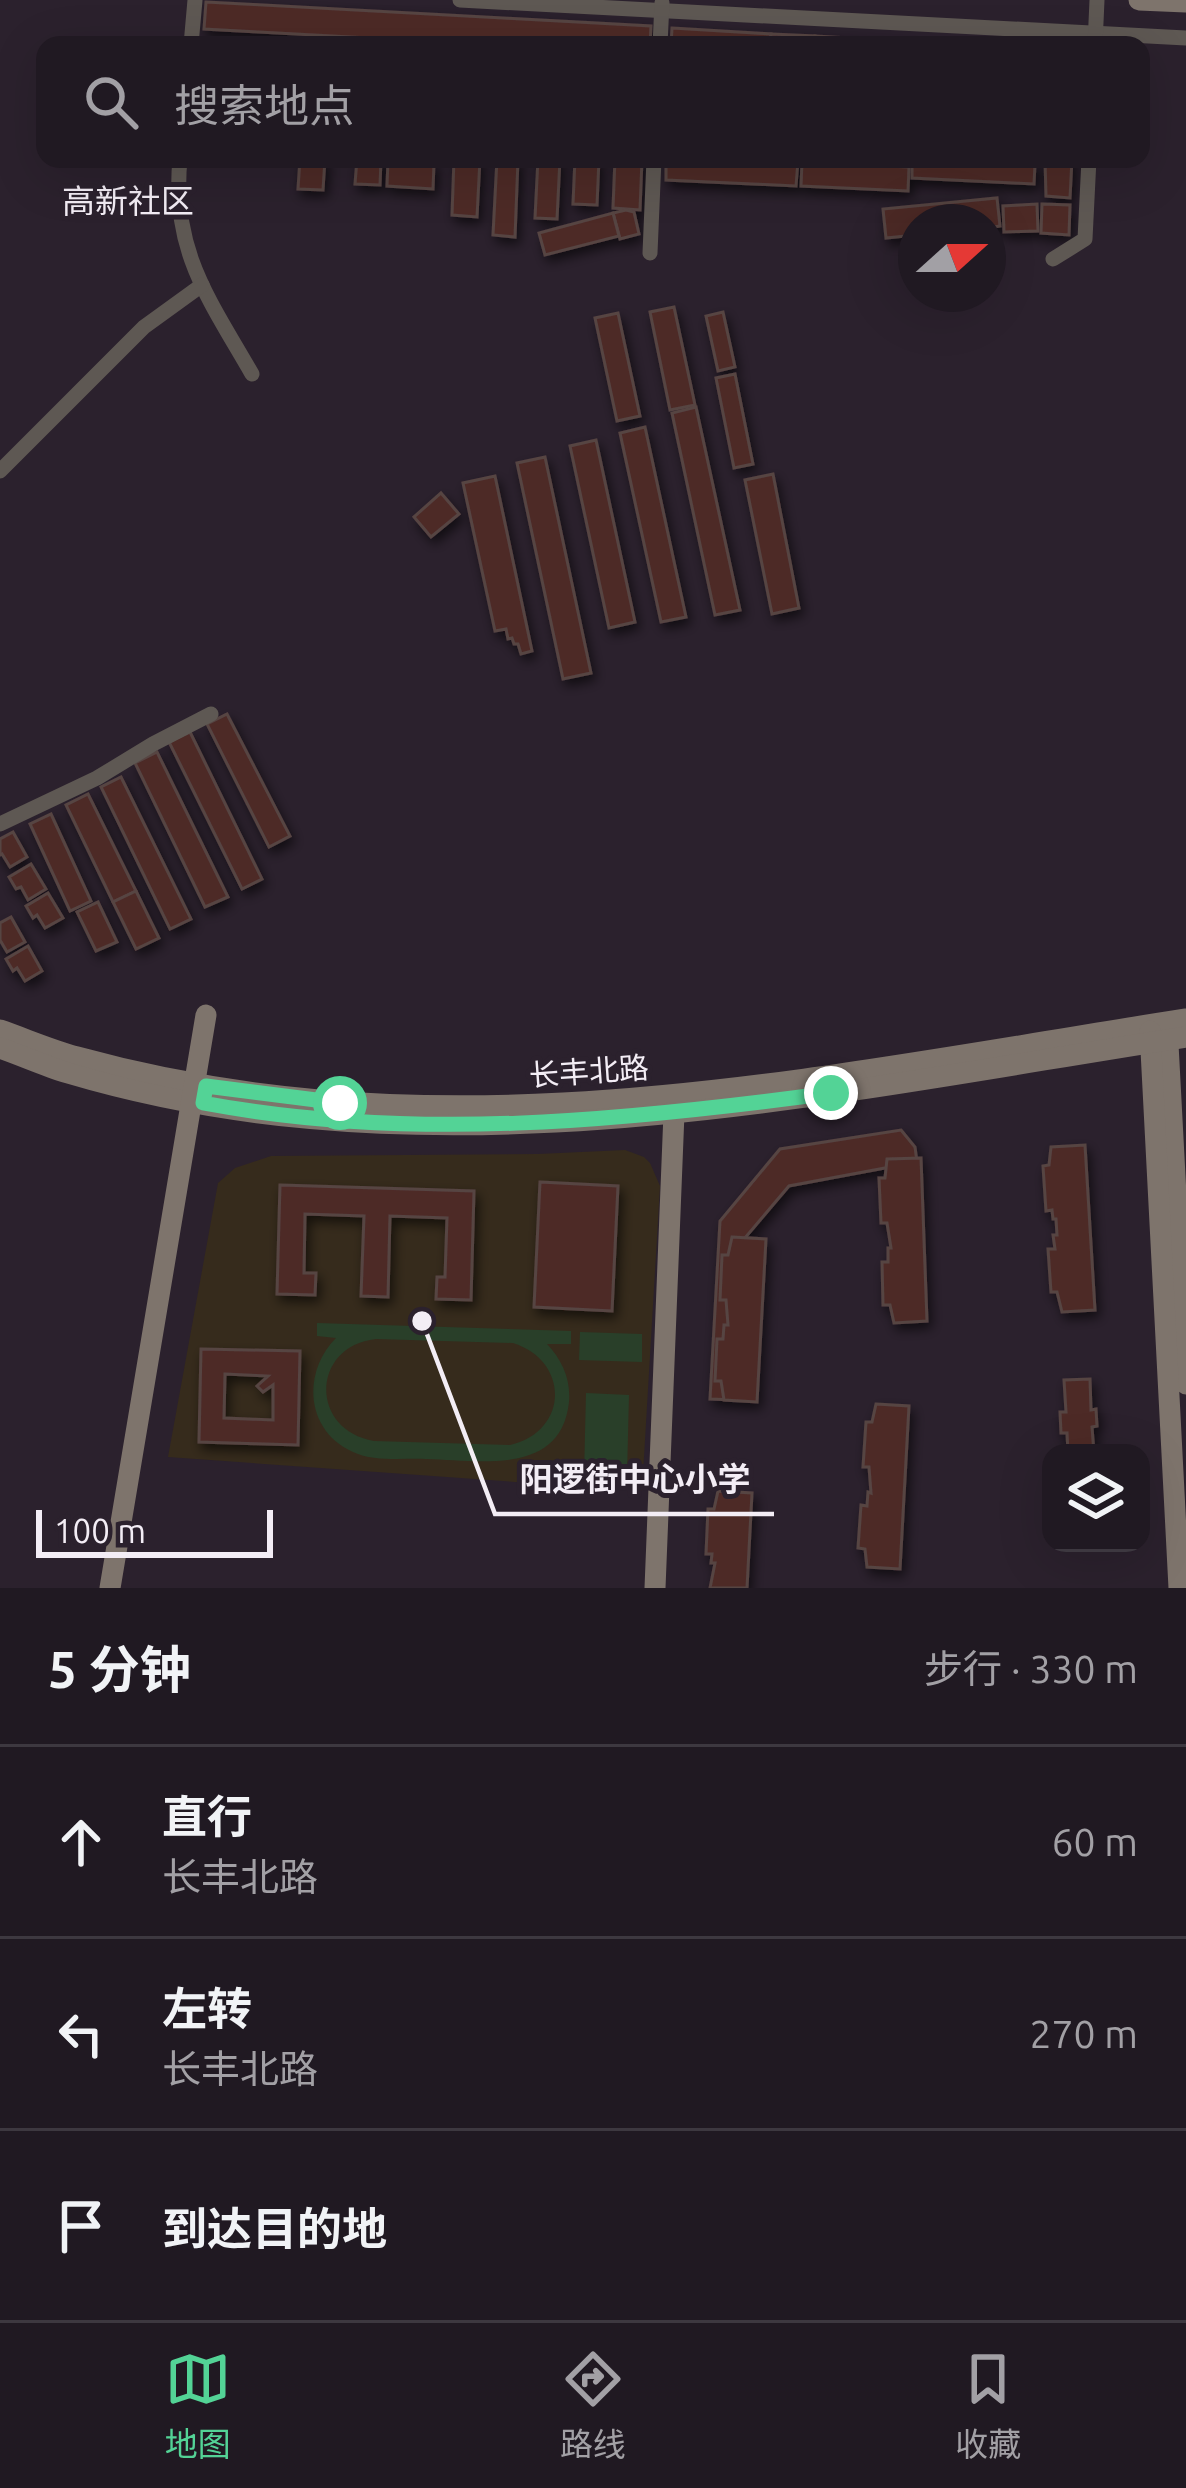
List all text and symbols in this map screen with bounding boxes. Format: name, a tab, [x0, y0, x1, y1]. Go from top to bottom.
search box	[36, 36, 1150, 168]
icon: search	[78, 69, 144, 135]
text: 搜索地点	[174, 80, 354, 131]
district label: 高新社区	[62, 182, 194, 219]
north arrow	[898, 204, 1006, 312]
street label: 长丰北路	[528, 1050, 650, 1092]
route end	[804, 1066, 858, 1120]
route start	[313, 1076, 367, 1130]
map controls	[1042, 1444, 1150, 1552]
button: layers	[1042, 1444, 1150, 1552]
callout: 阳逻街中心小学	[495, 1445, 774, 1514]
text: 阳逻街中心小学	[520, 1460, 751, 1497]
scale bar	[36, 1504, 273, 1557]
text: 100 m	[54, 1512, 146, 1549]
text: 5 分钟	[48, 1640, 191, 1698]
text: 步行 · 330 m	[924, 1647, 1138, 1690]
text: 直行	[162, 1791, 252, 1842]
icon: ahead	[48, 1809, 114, 1875]
text: 60 m	[1051, 1820, 1138, 1863]
text: 长丰北路	[162, 1855, 318, 1898]
text: 左转	[162, 1983, 252, 2034]
icon: left	[48, 2001, 114, 2067]
text: 270 m	[1029, 2012, 1138, 2055]
text: 长丰北路	[162, 2047, 318, 2090]
icon: arrive	[48, 2193, 114, 2259]
text: 到达目的地	[162, 2203, 387, 2254]
tab: 地图	[165, 2346, 231, 2466]
tab: 路线	[560, 2346, 626, 2466]
tab: 收藏	[955, 2346, 1021, 2466]

